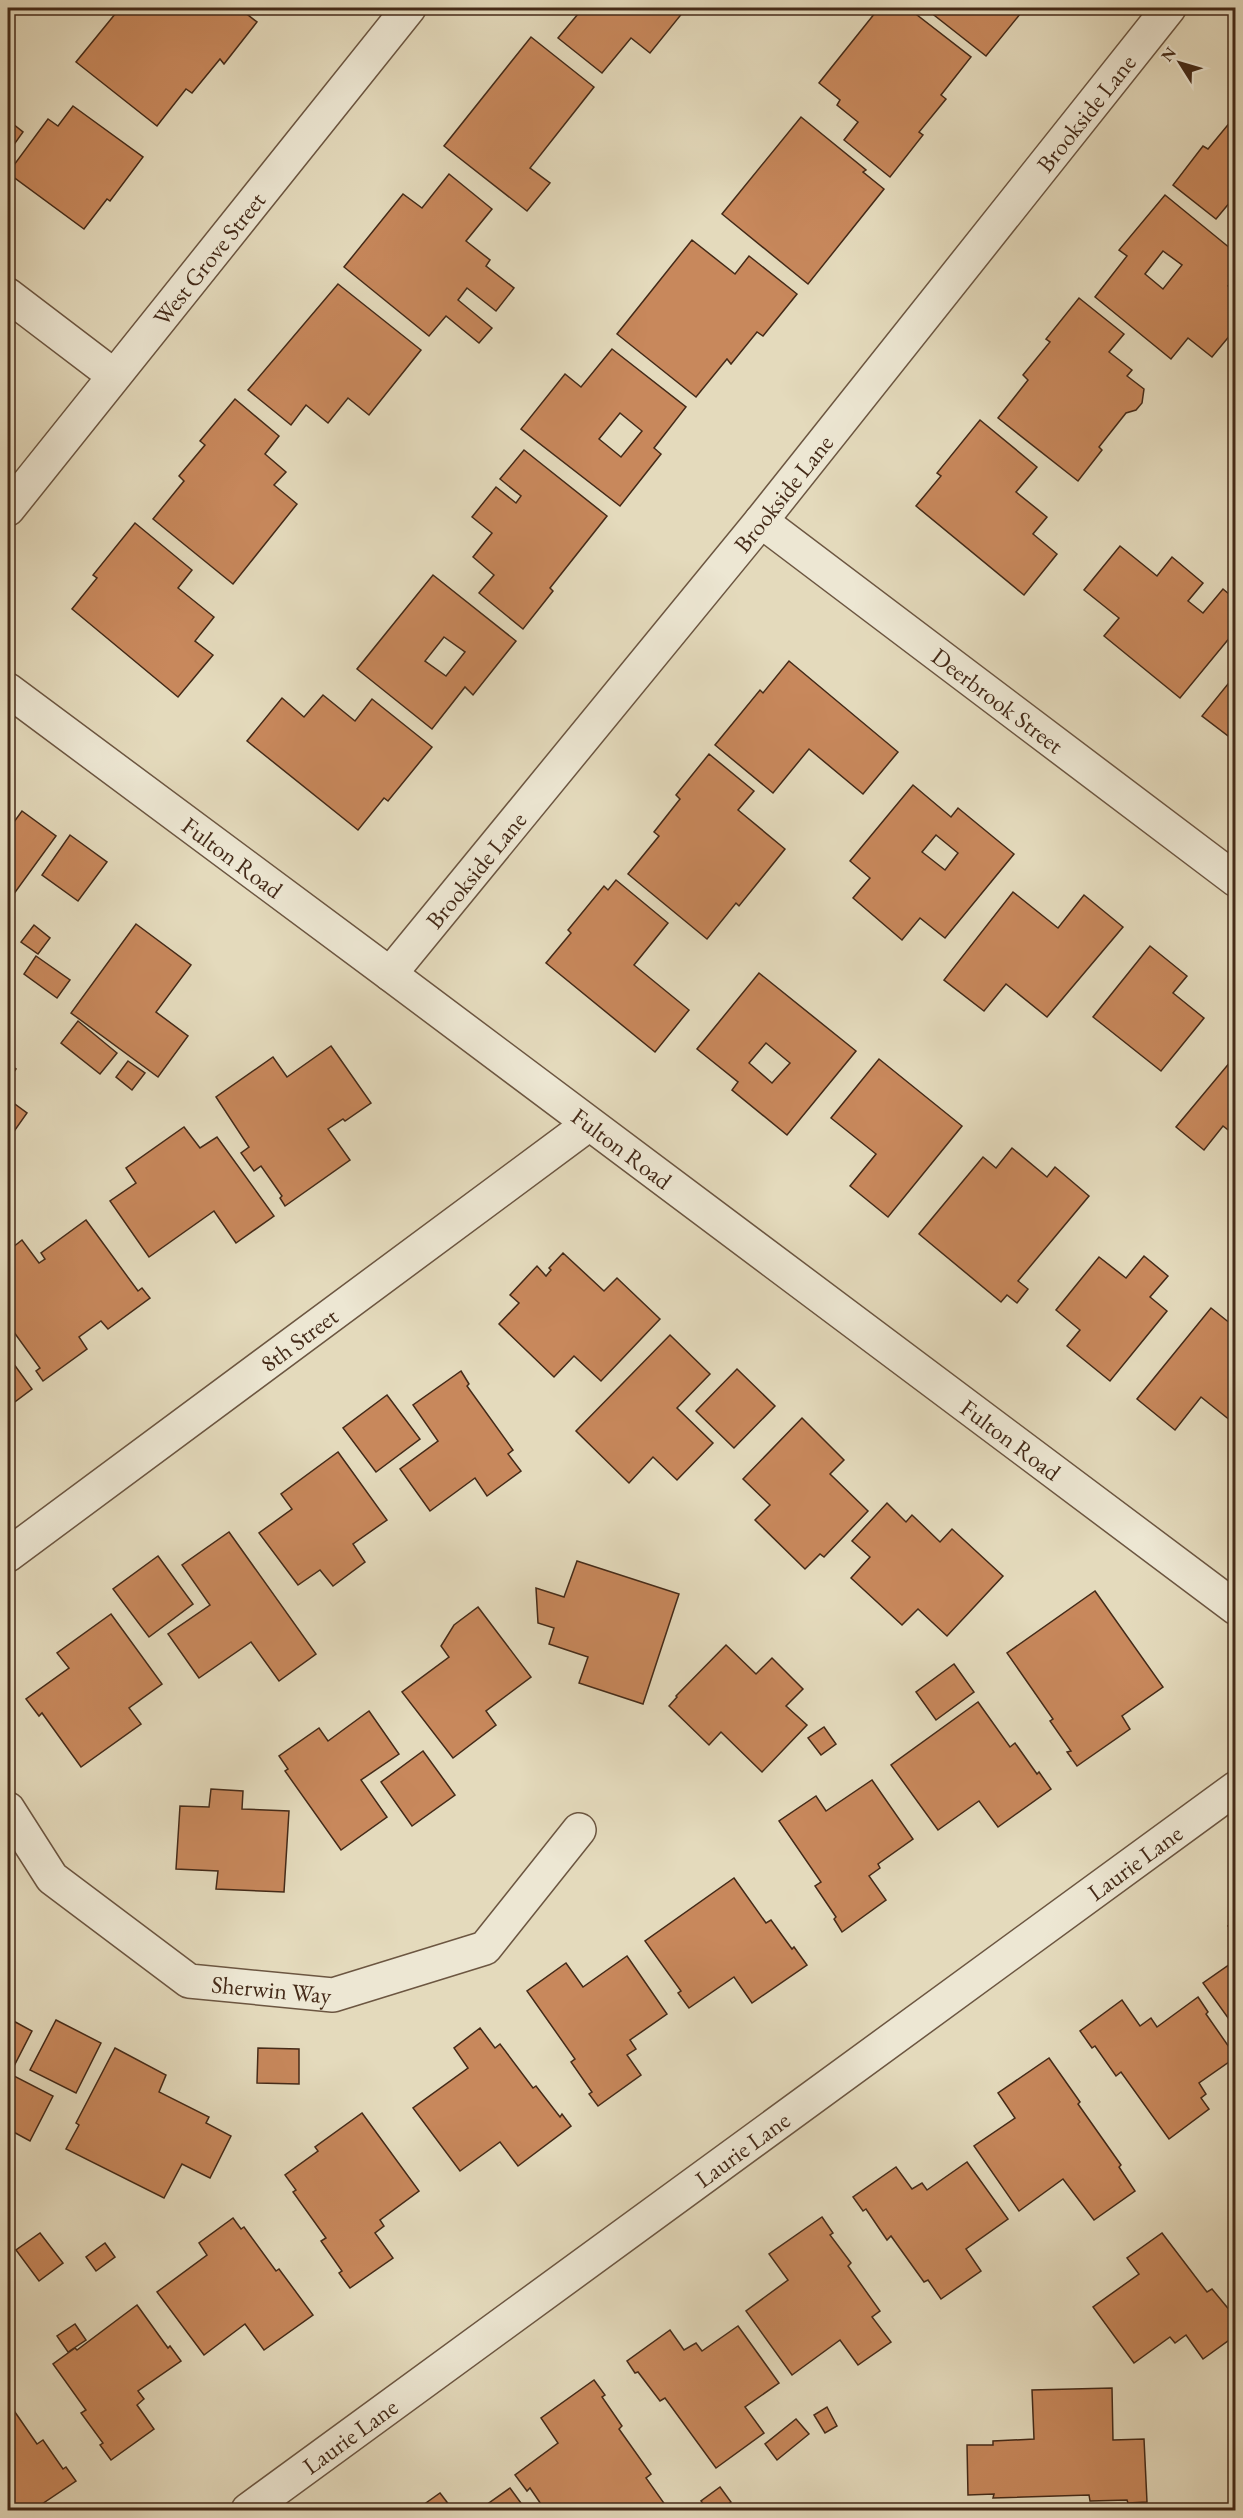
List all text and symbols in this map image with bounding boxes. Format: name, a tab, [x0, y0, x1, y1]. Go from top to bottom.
north arrow	[1150, 33, 1210, 93]
text: N	[1156, 43, 1181, 66]
street label: Brookside Lane	[1029, 47, 1142, 178]
street label: West Grove Street	[146, 185, 272, 332]
street label: Brookside Lane	[726, 428, 840, 558]
street label: Deerbrook Street	[926, 640, 1070, 760]
street label: Brookside Lane	[418, 805, 533, 934]
street label: Fulton Road	[176, 809, 290, 905]
street label: Fulton Road	[566, 1100, 679, 1196]
street label: 8th Street	[254, 1300, 344, 1378]
street label: Fulton Road	[954, 1392, 1068, 1488]
street label: Laurie Lane	[1081, 1817, 1188, 1907]
street label: Sherwin Way	[210, 1968, 333, 2010]
street label: Laurie Lane	[689, 2104, 796, 2194]
street label: Laurie Lane	[296, 2391, 403, 2481]

